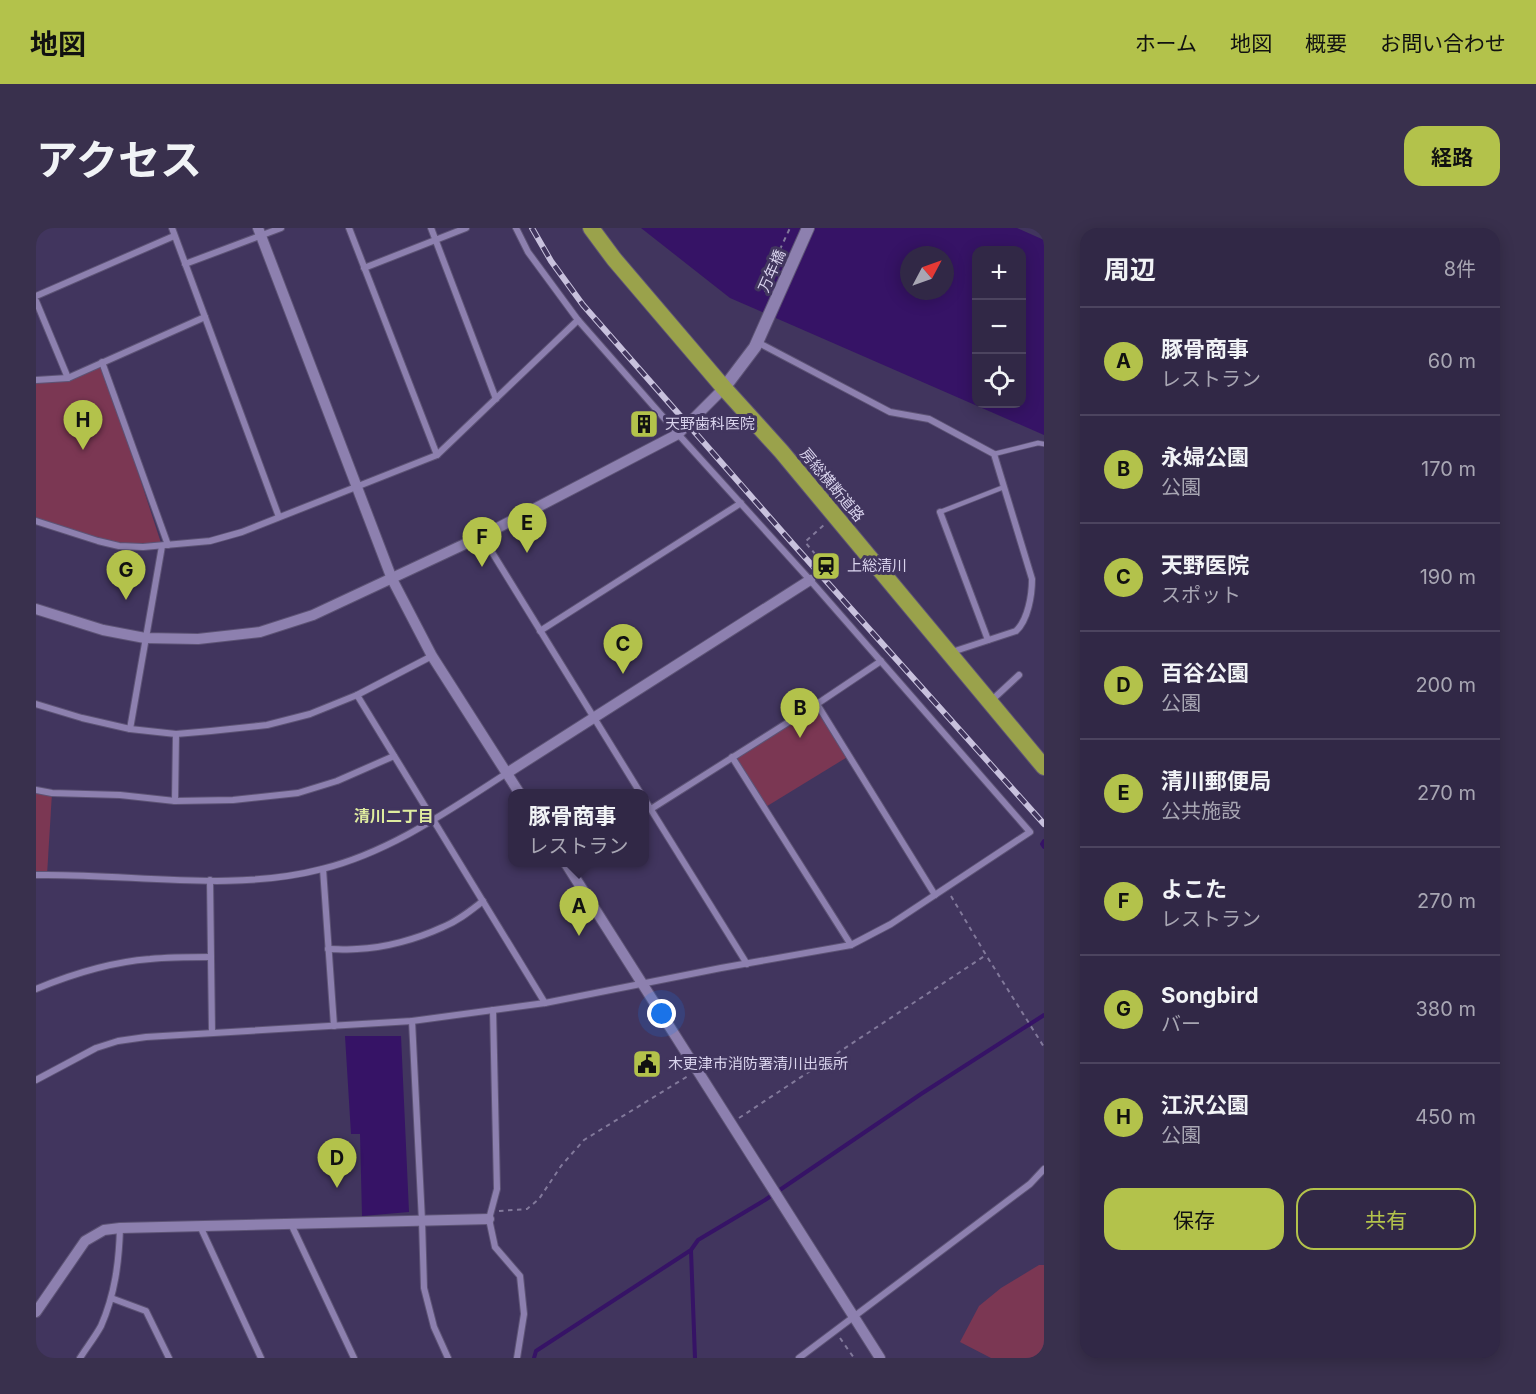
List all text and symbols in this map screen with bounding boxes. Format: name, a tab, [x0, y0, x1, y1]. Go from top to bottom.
text: 地図	[30, 27, 86, 61]
text: ホーム	[1135, 31, 1197, 56]
text: 地図	[1230, 31, 1272, 56]
text: 概要	[1305, 31, 1347, 56]
text: お問い合わせ	[1380, 31, 1506, 56]
button: 経路	[1404, 126, 1500, 186]
text: アクセス	[36, 134, 202, 185]
street label: 万年橋	[754, 246, 789, 295]
north arrow	[900, 246, 954, 300]
map controls	[972, 246, 1026, 408]
button: +	[972, 246, 1026, 300]
text: 周辺	[1104, 254, 1156, 285]
text: 8件	[1444, 257, 1476, 281]
button: −	[972, 300, 1026, 354]
text: 豚骨商事	[1161, 336, 1249, 362]
text: A	[1116, 349, 1131, 373]
text: 60 m	[1428, 349, 1476, 373]
button: locate	[972, 354, 1026, 408]
text: レストラン	[1161, 367, 1261, 391]
pin: H	[64, 400, 102, 450]
building icon: 天野歯科医院	[628, 408, 660, 440]
place label: 天野歯科医院	[665, 414, 755, 433]
street label: 房総横断道路	[796, 444, 869, 525]
text: 永婦公園	[1161, 444, 1249, 470]
text: B	[1117, 457, 1130, 481]
text: 170 m	[1421, 457, 1476, 481]
text: 公園	[1161, 475, 1201, 499]
pin: E	[508, 504, 546, 553]
pin: F	[462, 518, 502, 567]
pin: G	[106, 550, 146, 600]
station icon: 上総清川	[810, 550, 842, 582]
text: 天野医院	[1161, 552, 1249, 578]
place label: 上総清川	[847, 556, 907, 575]
text: C	[1116, 565, 1131, 589]
text: 190 m	[1420, 565, 1476, 589]
text: スポット	[1161, 583, 1241, 607]
pin: C	[604, 624, 642, 674]
text: 百谷公園	[1161, 660, 1249, 686]
text: D	[1116, 673, 1131, 697]
text: 200 m	[1415, 673, 1476, 697]
pin: B	[780, 688, 819, 738]
text: 公園	[1161, 691, 1201, 715]
text: 清川郵便局	[1161, 768, 1271, 794]
text: E	[1117, 781, 1130, 805]
text: 270 m	[1417, 781, 1476, 805]
popup	[508, 789, 649, 867]
text: 公共施設	[1161, 799, 1241, 823]
text: 豚骨商事	[529, 803, 617, 829]
district label: 清川二丁目	[354, 806, 434, 826]
text: レストラン	[529, 834, 629, 858]
text: よこた	[1161, 876, 1227, 902]
pin: A	[560, 886, 598, 936]
text: F	[1118, 889, 1129, 913]
text: 270 m	[1417, 889, 1476, 913]
text: レストラン	[1161, 907, 1261, 931]
text: Songbird	[1161, 982, 1259, 1008]
text: G	[1116, 997, 1131, 1021]
text: 380 m	[1416, 997, 1476, 1021]
your location	[647, 999, 676, 1028]
text: バー	[1161, 1012, 1201, 1036]
public building icon: 木更津市消防署清川出張所	[631, 1048, 663, 1080]
place label: 木更津市消防署清川出張所	[668, 1054, 848, 1073]
text: 江沢公園	[1161, 1092, 1249, 1118]
text: H	[1116, 1105, 1131, 1129]
text: 450 m	[1415, 1105, 1476, 1129]
text: 公園	[1161, 1123, 1201, 1147]
pin: D	[318, 1138, 356, 1188]
button: 保存	[1104, 1188, 1284, 1250]
button: 共有	[1296, 1188, 1476, 1250]

